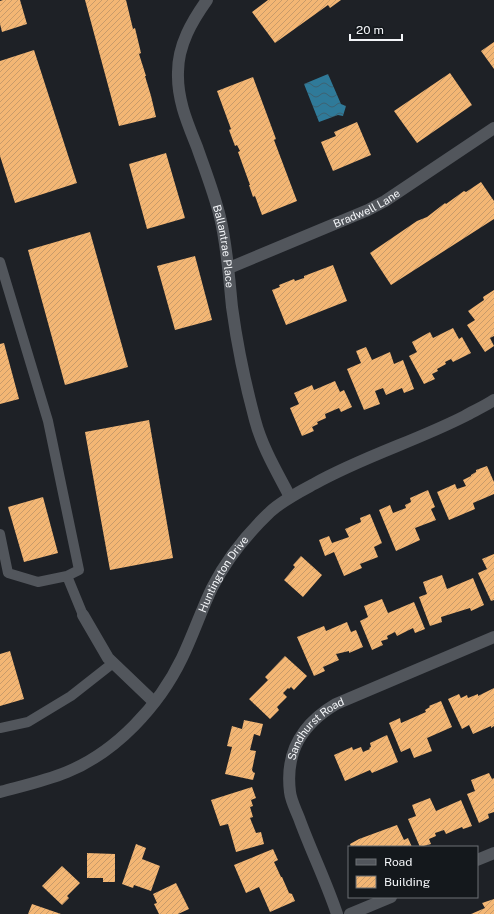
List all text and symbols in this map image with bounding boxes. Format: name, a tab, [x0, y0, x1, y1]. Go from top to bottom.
scale bar	[350, 16, 402, 42]
text: 20 m	[356, 23, 384, 37]
street label: Bradwell Lane	[331, 187, 402, 230]
street label: Ballantrae Place	[211, 203, 236, 288]
street label: Huntington Drive	[196, 534, 251, 614]
street label: Sandhurst Road	[285, 695, 346, 762]
legend	[348, 846, 478, 898]
text: Road	[384, 855, 412, 869]
text: Building	[384, 875, 430, 889]

